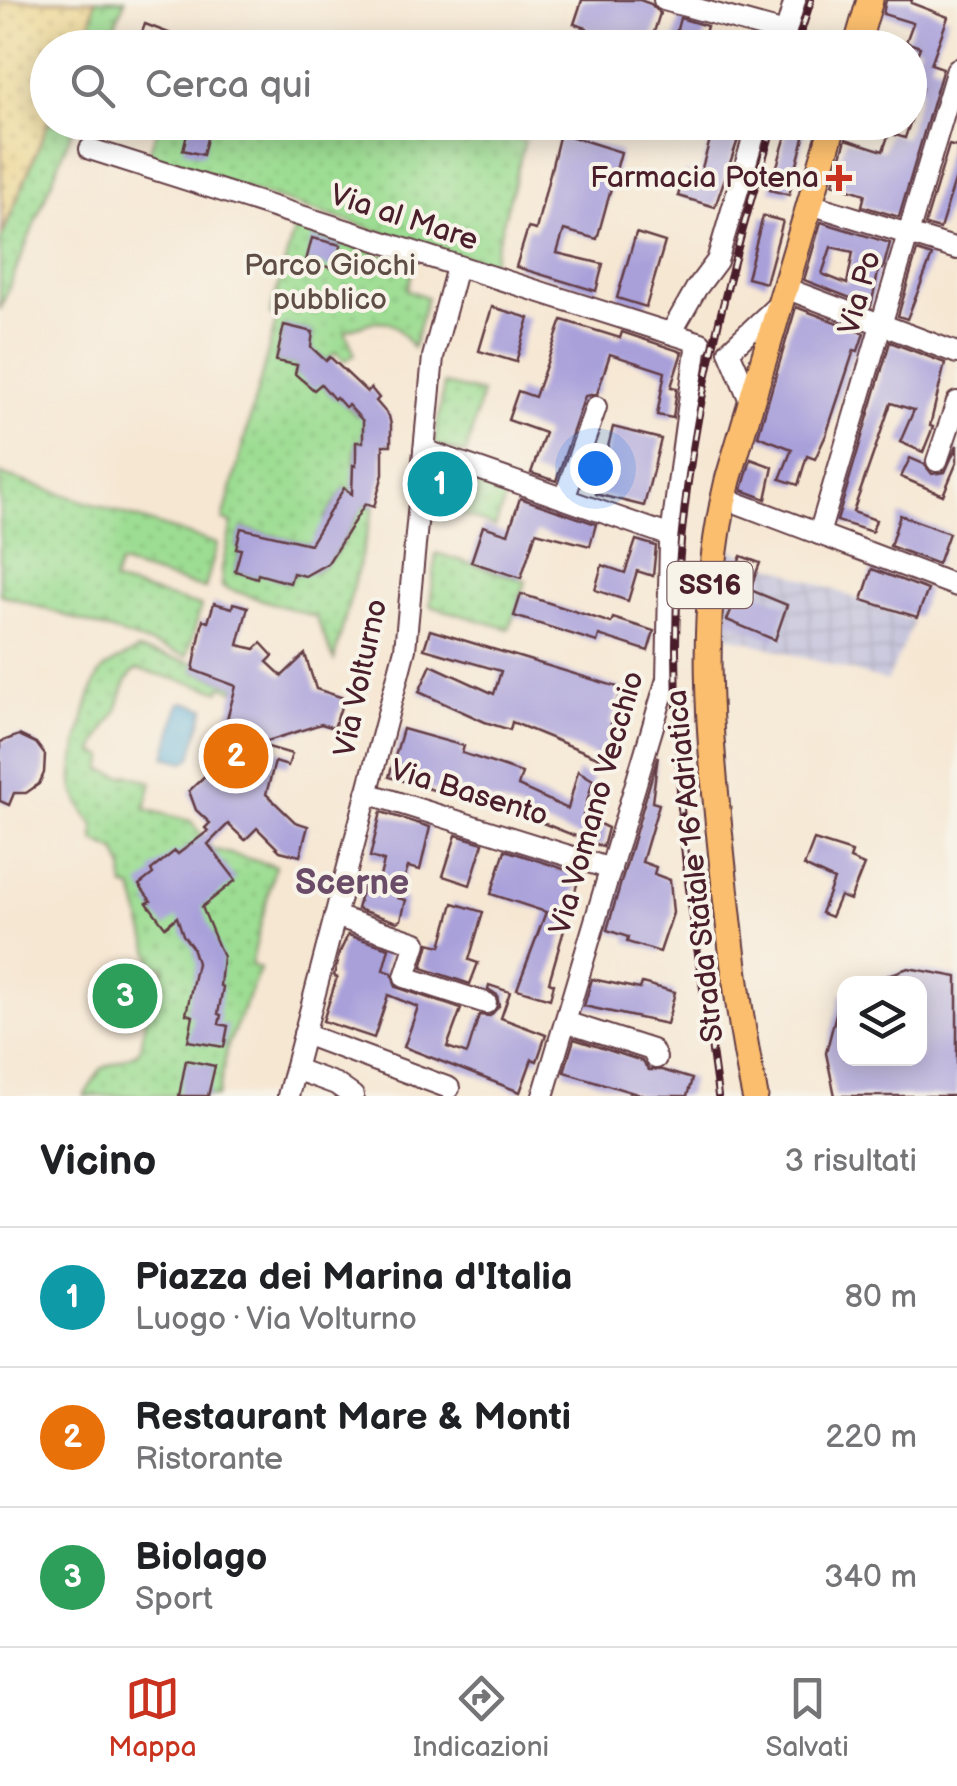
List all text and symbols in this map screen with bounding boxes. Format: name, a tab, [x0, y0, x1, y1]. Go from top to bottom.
search box	[30, 30, 927, 140]
icon: search	[65, 58, 120, 113]
text: Cerca qui	[145, 63, 312, 108]
place label: Farmacia Potena	[590, 160, 819, 196]
marker: Farmacia Potena	[828, 167, 850, 189]
street label: Via al Mare	[326, 177, 482, 259]
street label: Via Po	[831, 247, 889, 339]
park label: Parco Giochi pubblico	[244, 248, 416, 318]
your location	[570, 443, 621, 494]
pin: 1	[408, 446, 472, 522]
road number: SS16	[668, 562, 752, 608]
street label: Via Volturno	[327, 596, 395, 760]
street label: Via Vomano Vecchio	[542, 667, 652, 939]
street label: Strada Statale 16 Adriatica	[659, 688, 731, 1044]
pin: 2	[204, 718, 268, 794]
street label: Via Basento	[386, 752, 552, 834]
district label: Scerne	[295, 862, 409, 905]
pin: 3	[92, 958, 158, 1034]
map controls	[837, 976, 927, 1066]
button: layers	[837, 976, 927, 1066]
text: Vicino	[40, 1136, 156, 1187]
text: 3 risultati	[785, 1142, 917, 1181]
text: Piazza dei Marina d'Italia	[135, 1255, 573, 1300]
text: 1	[66, 1278, 79, 1317]
text: 80 m	[844, 1278, 917, 1317]
text: Luogo · Via Volturno	[135, 1300, 417, 1339]
text: Restaurant Mare & Monti	[135, 1395, 571, 1440]
text: 2	[63, 1418, 82, 1457]
text: 220 m	[825, 1418, 917, 1457]
text: Ristorante	[135, 1440, 283, 1479]
text: Biolago	[135, 1535, 267, 1580]
text: 3	[63, 1558, 82, 1597]
text: 340 m	[824, 1558, 917, 1597]
text: Sport	[135, 1580, 213, 1619]
tab: Mappa	[108, 1671, 197, 1764]
tab: Indicazioni	[413, 1671, 549, 1764]
tab: Salvati	[766, 1671, 849, 1764]

